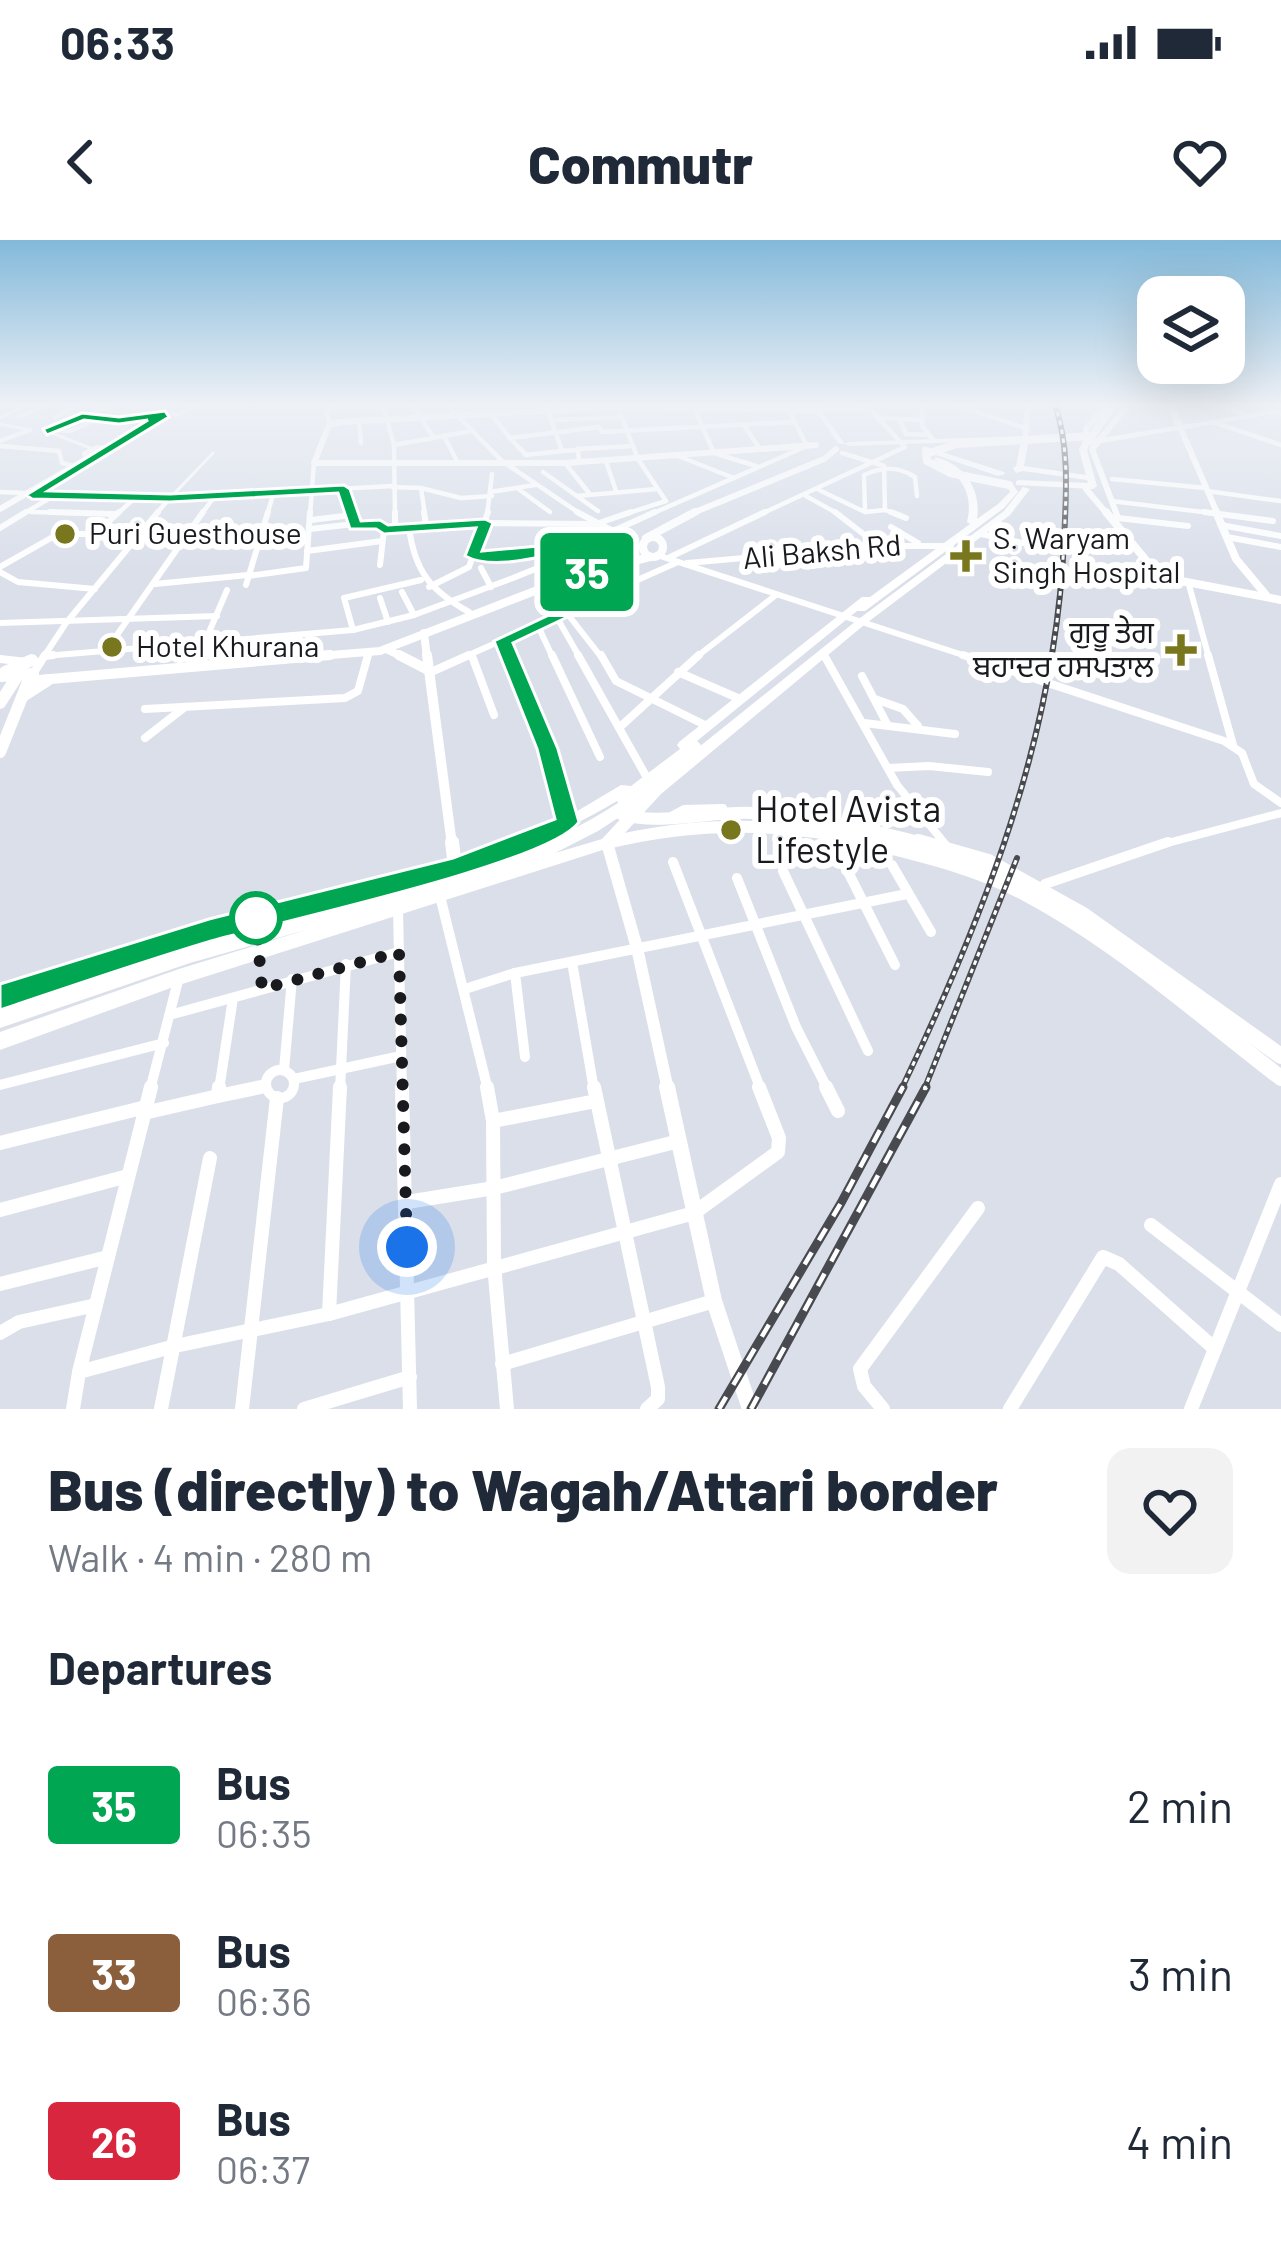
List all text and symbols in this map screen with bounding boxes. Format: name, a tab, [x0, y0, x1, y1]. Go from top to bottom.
text: 06:33	[60, 15, 175, 69]
icon: back	[48, 129, 114, 195]
icon: heart	[1167, 129, 1233, 195]
text: Commutr	[528, 130, 753, 195]
map controls	[1137, 276, 1245, 384]
button: layers	[1137, 276, 1245, 384]
place label: Puri Guesthouse	[89, 514, 302, 550]
place label: S. Waryam Singh Hospital	[993, 519, 1180, 589]
marker: Puri Guesthouse	[52, 521, 78, 547]
street label: Ali Baksh Rd	[741, 525, 903, 575]
line badge: 35	[533, 533, 641, 611]
marker: S. Waryam Singh Hospital	[950, 540, 982, 572]
text: 35	[564, 547, 610, 597]
place label: ਗੁਰੂ ਤੇਗ ਬਹਾਦਰ ਹਸਪਤਾਲ	[972, 613, 1155, 683]
place label: Hotel Khurana	[136, 627, 319, 663]
marker: Hotel Khurana	[99, 634, 125, 660]
marker: ਗੁਰੂ ਤੇਗ ਬਹਾਦਰ ਹਸਪਤਾਲ	[1165, 634, 1197, 666]
place label: Hotel Avista Lifestyle	[755, 786, 941, 870]
marker: Hotel Avista Lifestyle	[718, 817, 744, 843]
unlabelled marker	[231, 893, 281, 943]
your location	[377, 1217, 437, 1277]
button: heart	[1107, 1448, 1233, 1574]
text: Bus (directly) to Wagah/Attari border	[48, 1454, 998, 1522]
text: Walk · 4 min · 280 m	[48, 1533, 372, 1580]
text: Departures	[48, 1640, 272, 1694]
text: Bus	[216, 1755, 291, 1809]
text: 2 min	[1127, 1778, 1233, 1832]
text: 35	[91, 1780, 137, 1830]
text: 06:35	[216, 1809, 311, 1856]
text: Bus	[216, 1923, 291, 1977]
text: 3 min	[1128, 1946, 1233, 2000]
text: 33	[91, 1948, 137, 1998]
text: 06:36	[216, 1977, 312, 2024]
text: Bus	[216, 2091, 291, 2145]
text: 4 min	[1126, 2114, 1233, 2168]
text: 26	[91, 2116, 137, 2166]
text: 06:37	[216, 2145, 310, 2192]

